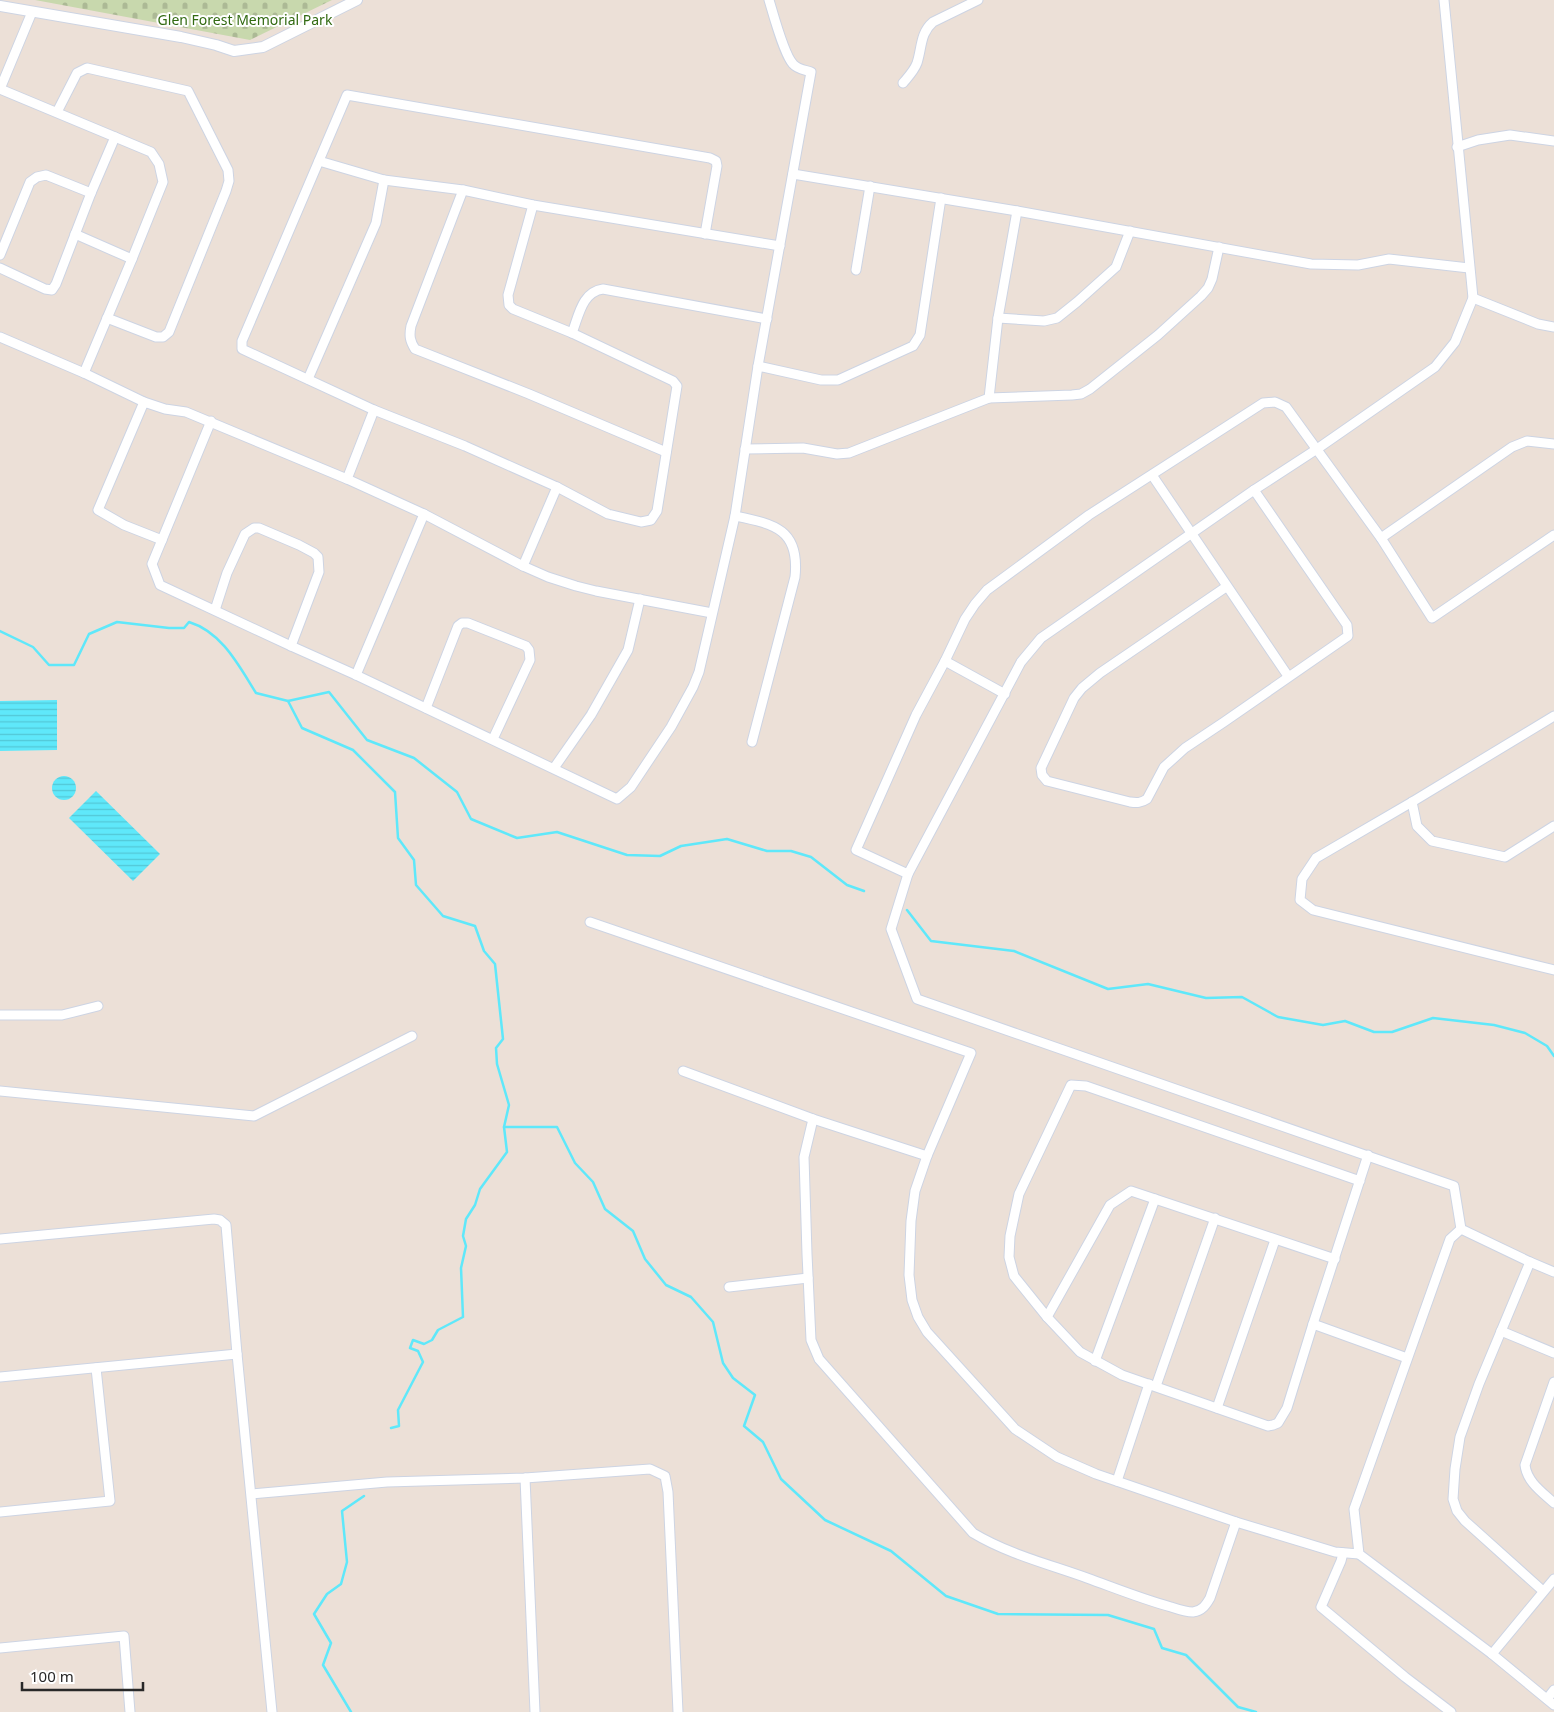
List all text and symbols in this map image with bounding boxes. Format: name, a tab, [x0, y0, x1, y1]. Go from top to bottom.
park label: Glen Forest Memorial Park	[158, 10, 333, 29]
scale bar	[22, 1660, 144, 1692]
text: 100 m	[30, 1666, 74, 1686]

